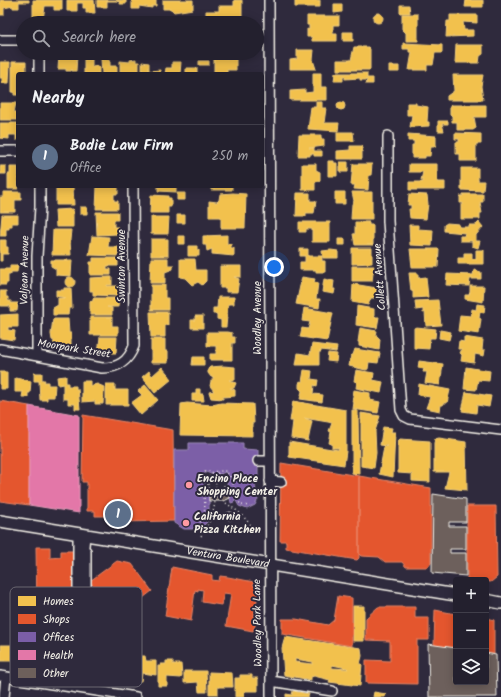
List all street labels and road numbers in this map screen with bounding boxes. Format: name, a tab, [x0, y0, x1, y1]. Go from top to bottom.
street label: Swinton Avenue	[113, 229, 131, 303]
street label: Valjean Avenue	[15, 235, 35, 305]
street label: Collett Avenue	[369, 243, 391, 311]
street label: Woodley Avenue	[249, 281, 267, 355]
street label: Moorpark Street	[36, 334, 113, 364]
street label: Ventura Boulevard	[185, 542, 271, 574]
street label: Woodley Park Lane	[248, 579, 268, 667]

